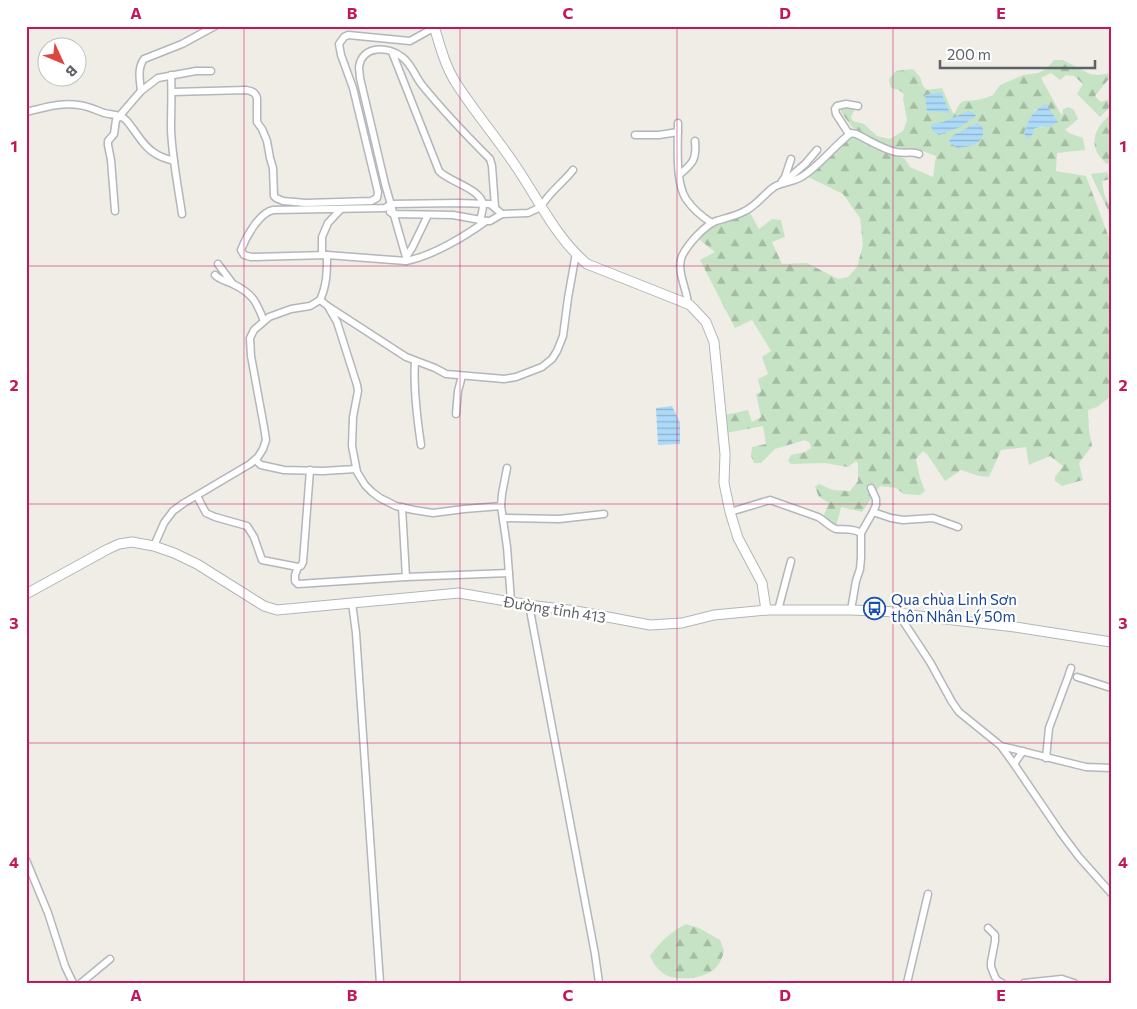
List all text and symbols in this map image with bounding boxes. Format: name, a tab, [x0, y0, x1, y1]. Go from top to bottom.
text: A	[130, 3, 142, 22]
text: B	[347, 3, 358, 22]
text: C	[563, 3, 574, 22]
text: D	[779, 3, 791, 22]
text: E	[996, 3, 1006, 22]
north arrow	[38, 38, 88, 88]
scale bar	[940, 38, 1094, 70]
text: 200 m	[947, 45, 991, 63]
text: B	[62, 62, 81, 81]
text: 1	[10, 136, 18, 155]
text: 1	[1119, 136, 1127, 155]
text: 2	[9, 375, 19, 394]
text: 2	[1118, 375, 1128, 394]
place label: Qua chùa Linh Sơn thôn Nhân Lý 50m	[891, 590, 1017, 625]
street label: Đường tỉnh 413	[502, 592, 607, 626]
bus stop icon: Qua chùa Linh Sơn thôn Nhân Lý 50m	[863, 596, 887, 620]
text: 3	[9, 613, 19, 632]
text: 3	[1118, 613, 1128, 632]
text: 4	[9, 852, 19, 871]
text: 4	[1118, 852, 1128, 871]
text: A	[130, 985, 142, 1004]
text: B	[347, 985, 358, 1004]
text: C	[563, 985, 574, 1004]
text: D	[779, 985, 791, 1004]
text: E	[996, 985, 1006, 1004]

